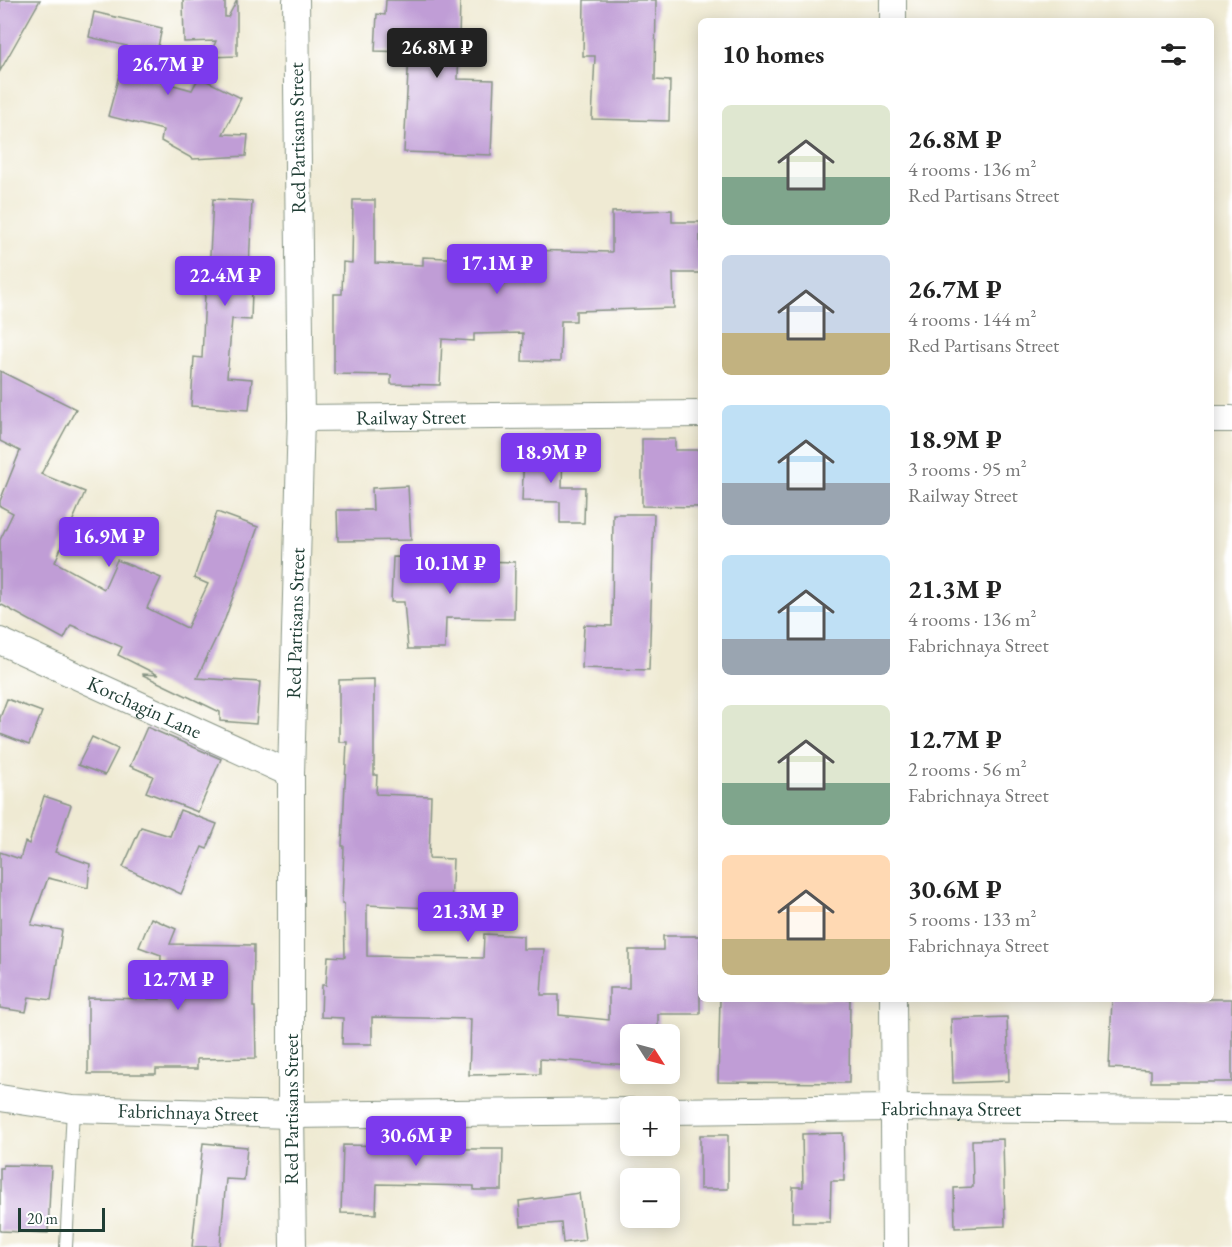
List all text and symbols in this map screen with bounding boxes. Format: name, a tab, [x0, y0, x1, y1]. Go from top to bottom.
pin: 26.8M ₽	[382, 28, 492, 79]
text: 26.8M ₽	[401, 34, 473, 60]
text: 10 homes	[722, 37, 824, 71]
icon: filters	[1157, 38, 1190, 71]
pin: 26.7M ₽	[113, 45, 223, 96]
text: 26.7M ₽	[132, 51, 204, 77]
street label: Red Partisans Street	[283, 61, 311, 214]
text: 26.8M ₽	[908, 122, 1002, 156]
icon: home	[770, 129, 842, 201]
text: 4 rooms · 136 m²	[908, 156, 1036, 182]
text: Red Partisans Street	[908, 182, 1059, 208]
pin: 17.1M ₽	[442, 244, 552, 295]
text: 17.1M ₽	[461, 250, 533, 276]
pin: 22.4M ₽	[170, 256, 280, 307]
text: 22.4M ₽	[189, 262, 261, 288]
text: 26.7M ₽	[908, 272, 1002, 306]
icon: home	[770, 279, 842, 351]
text: 4 rooms · 144 m²	[908, 306, 1036, 332]
text: Red Partisans Street	[908, 332, 1059, 358]
street label: Railway Street	[356, 403, 467, 430]
text: 18.9M ₽	[908, 422, 1002, 456]
icon: home	[770, 429, 842, 501]
pin: 18.9M ₽	[496, 433, 606, 484]
text: 18.9M ₽	[515, 439, 587, 465]
text: 3 rooms · 95 m²	[908, 456, 1027, 482]
text: Railway Street	[908, 482, 1018, 508]
pin: 16.9M ₽	[54, 517, 164, 568]
text: 16.9M ₽	[73, 523, 145, 549]
pin: 10.1M ₽	[395, 544, 505, 595]
street label: Red Partisans Street	[280, 546, 310, 699]
text: 10.1M ₽	[414, 550, 486, 576]
text: 21.3M ₽	[908, 572, 1002, 606]
icon: home	[770, 579, 842, 651]
text: 4 rooms · 136 m²	[908, 606, 1036, 632]
text: Fabrichnaya Street	[908, 632, 1049, 658]
street label: Korchagin Lane	[83, 670, 206, 745]
text: 12.7M ₽	[908, 722, 1002, 756]
icon: home	[770, 729, 842, 801]
text: 2 rooms · 56 m²	[908, 756, 1027, 782]
text: Fabrichnaya Street	[908, 782, 1049, 808]
text: 30.6M ₽	[908, 872, 1002, 906]
icon: home	[770, 879, 842, 951]
pin: 21.3M ₽	[413, 892, 523, 943]
text: 21.3M ₽	[432, 898, 504, 924]
text: 5 rooms · 133 m²	[908, 906, 1036, 932]
text: Fabrichnaya Street	[908, 932, 1049, 958]
pin: 12.7M ₽	[123, 960, 233, 1011]
text: 12.7M ₽	[142, 966, 214, 992]
north arrow	[620, 1024, 680, 1084]
map controls	[620, 1024, 680, 1228]
street label: Red Partisans Street	[278, 1033, 304, 1185]
street label: Fabrichnaya Street	[880, 1095, 1022, 1122]
button: +	[620, 1096, 680, 1156]
street label: Fabrichnaya Street	[117, 1097, 260, 1127]
pin: 30.6M ₽	[361, 1116, 471, 1167]
text: 30.6M ₽	[380, 1122, 452, 1148]
button: −	[620, 1168, 680, 1228]
scale bar	[18, 1205, 105, 1232]
text: 20 m	[27, 1208, 58, 1229]

